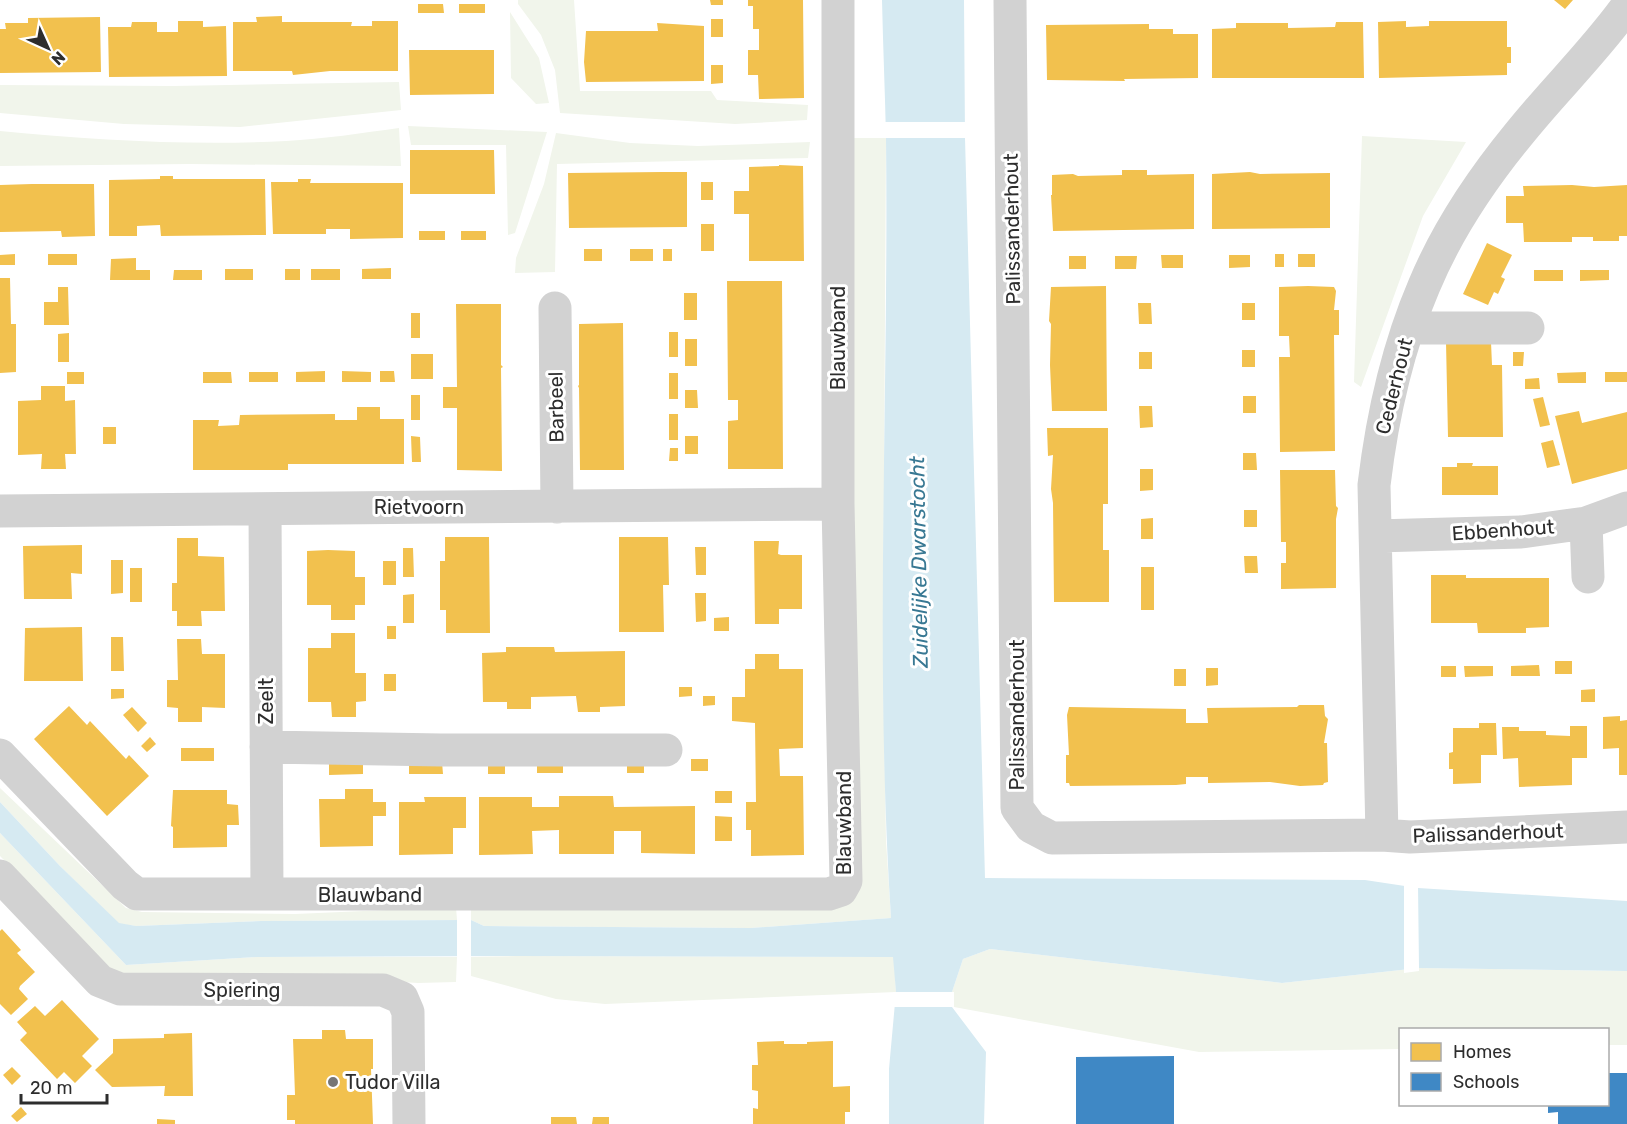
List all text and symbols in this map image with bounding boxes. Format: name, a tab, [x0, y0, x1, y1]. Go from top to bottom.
north arrow	[18, 18, 78, 78]
text: N	[47, 47, 69, 69]
street label: Palissanderhout	[999, 153, 1025, 305]
street label: Blauwband	[826, 286, 850, 390]
street label: Cederhout	[1370, 335, 1418, 437]
street label: Barbeel	[543, 371, 569, 443]
water label: Zuidelijke Dwarstocht	[904, 455, 933, 669]
street label: Rietvoorn	[374, 495, 464, 519]
street label: Ebbenhout	[1451, 514, 1555, 546]
street label: Palissanderhout	[1005, 639, 1029, 791]
street label: Zeelt	[254, 677, 278, 724]
street label: Blauwband	[832, 771, 856, 875]
street label: Palissanderhout	[1412, 818, 1564, 848]
street label: Blauwband	[318, 883, 422, 907]
street label: Spiering	[204, 978, 280, 1002]
legend	[1399, 1028, 1609, 1106]
text: Homes	[1453, 1041, 1511, 1063]
scale bar	[21, 1067, 106, 1105]
place label: Tudor Villa	[345, 1070, 441, 1094]
text: Schools	[1453, 1071, 1519, 1093]
marker: Tudor Villa	[326, 1075, 340, 1089]
text: 20 m	[30, 1077, 72, 1099]

